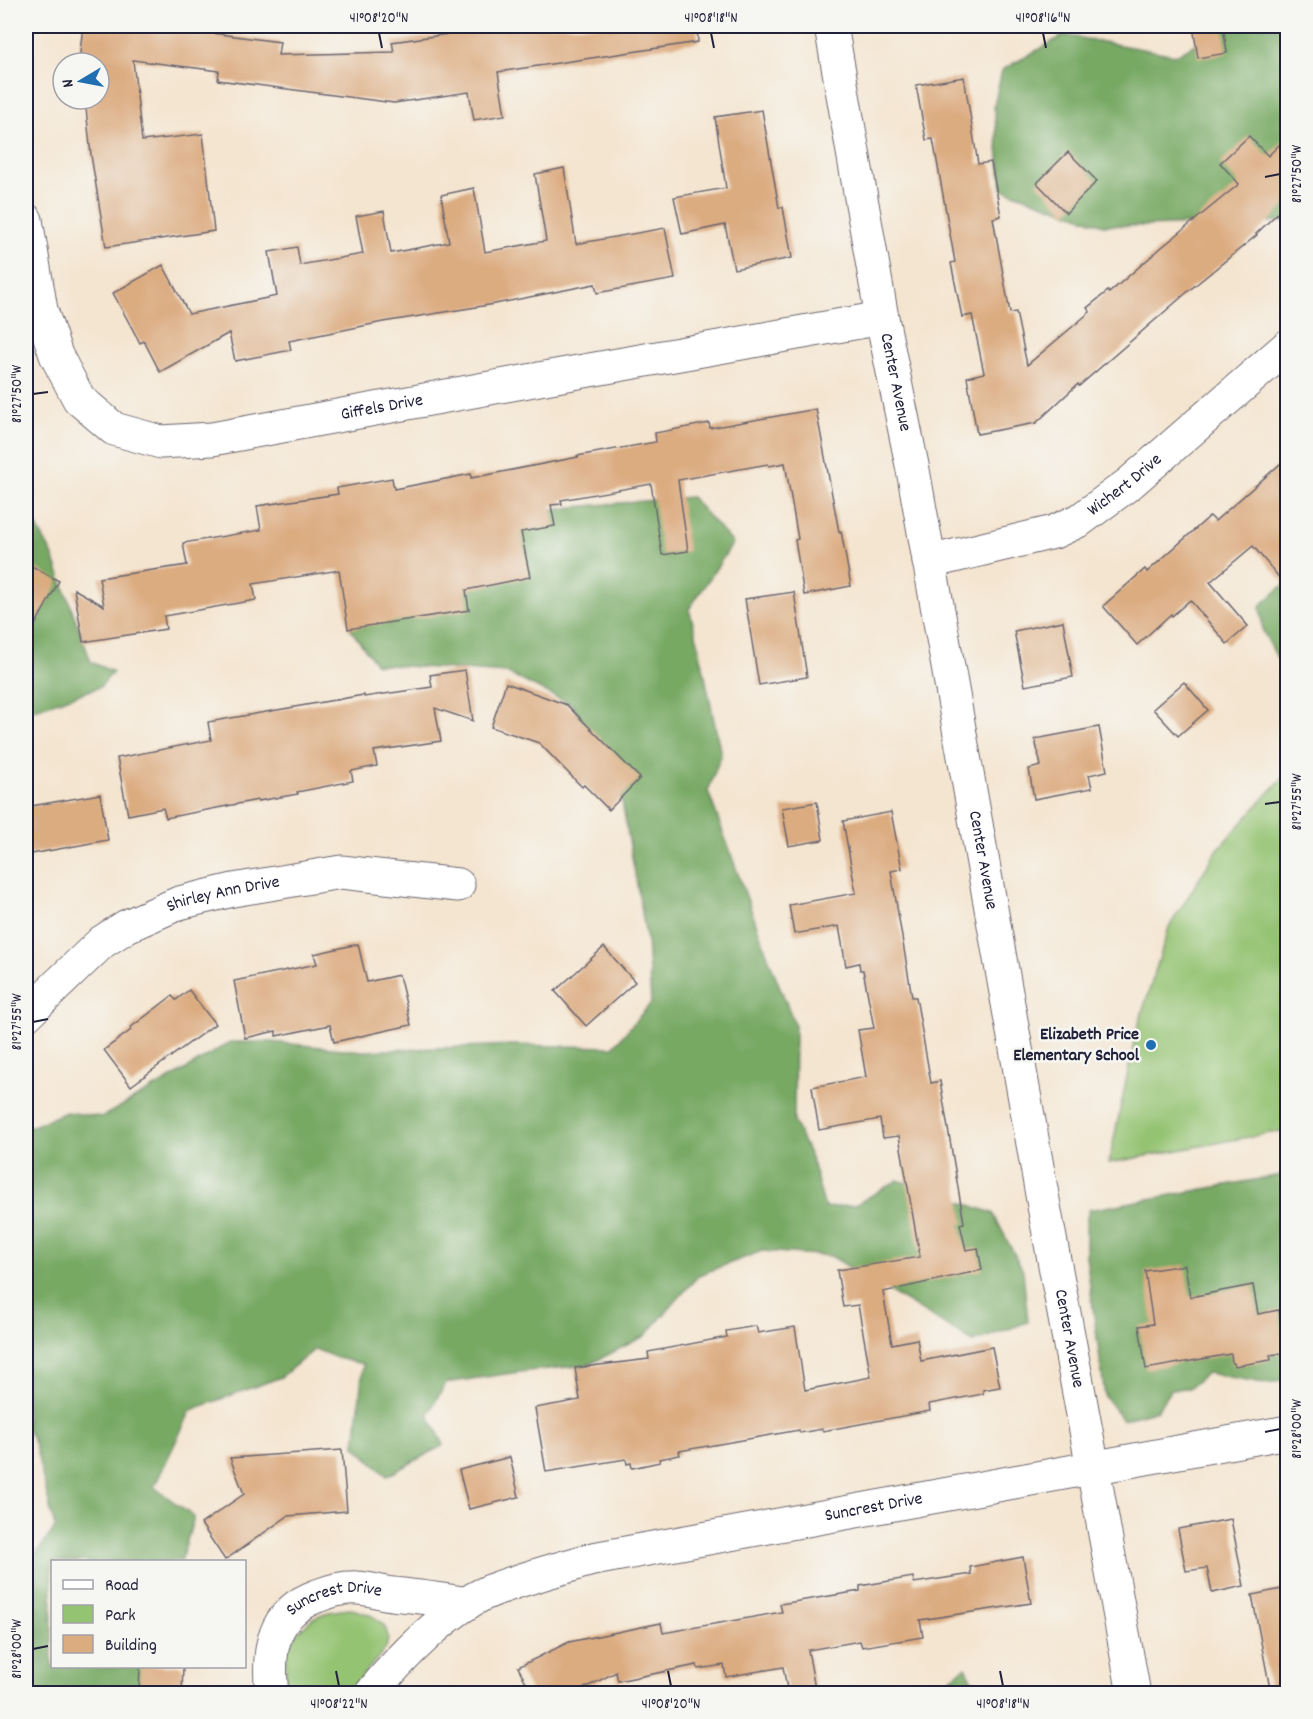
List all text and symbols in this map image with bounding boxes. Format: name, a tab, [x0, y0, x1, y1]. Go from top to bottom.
text: 41°08'20"N	[350, 8, 408, 30]
text: 41°08'18"N	[684, 8, 738, 30]
text: 41°08'16"N	[1016, 8, 1070, 30]
north arrow	[51, 51, 111, 111]
text: N	[57, 77, 81, 89]
text: 81°27'50"W	[1287, 144, 1309, 203]
street label: Center Avenue	[873, 331, 917, 434]
text: 81°27'50"W	[7, 364, 29, 423]
street label: Giffels Drive	[339, 388, 425, 428]
street label: Wichert Drive	[1082, 448, 1168, 523]
text: 81°27'55"W	[1287, 773, 1309, 831]
street label: Center Avenue	[961, 809, 1004, 912]
street label: Shirley Ann Drive	[163, 870, 282, 919]
text: 81°27'55"W	[7, 993, 29, 1051]
place label: Elizabeth Price Elementary School	[1013, 1023, 1140, 1069]
marker: Elizabeth Price Elementary School	[1144, 1038, 1158, 1052]
street label: Center Avenue	[1047, 1287, 1090, 1390]
text: 81°28'00"W	[1287, 1399, 1309, 1459]
street label: Suncrest Drive	[823, 1486, 925, 1529]
legend	[51, 1560, 246, 1668]
text: Road	[105, 1574, 139, 1599]
street label: Suncrest Drive	[281, 1575, 384, 1622]
text: Park	[105, 1604, 136, 1629]
text: 81°28'00"W	[7, 1619, 29, 1679]
text: Building	[105, 1634, 157, 1659]
text: 41°08'22"N	[310, 1694, 368, 1716]
text: 41°08'20"N	[642, 1694, 700, 1716]
text: 41°08'18"N	[976, 1694, 1030, 1716]

